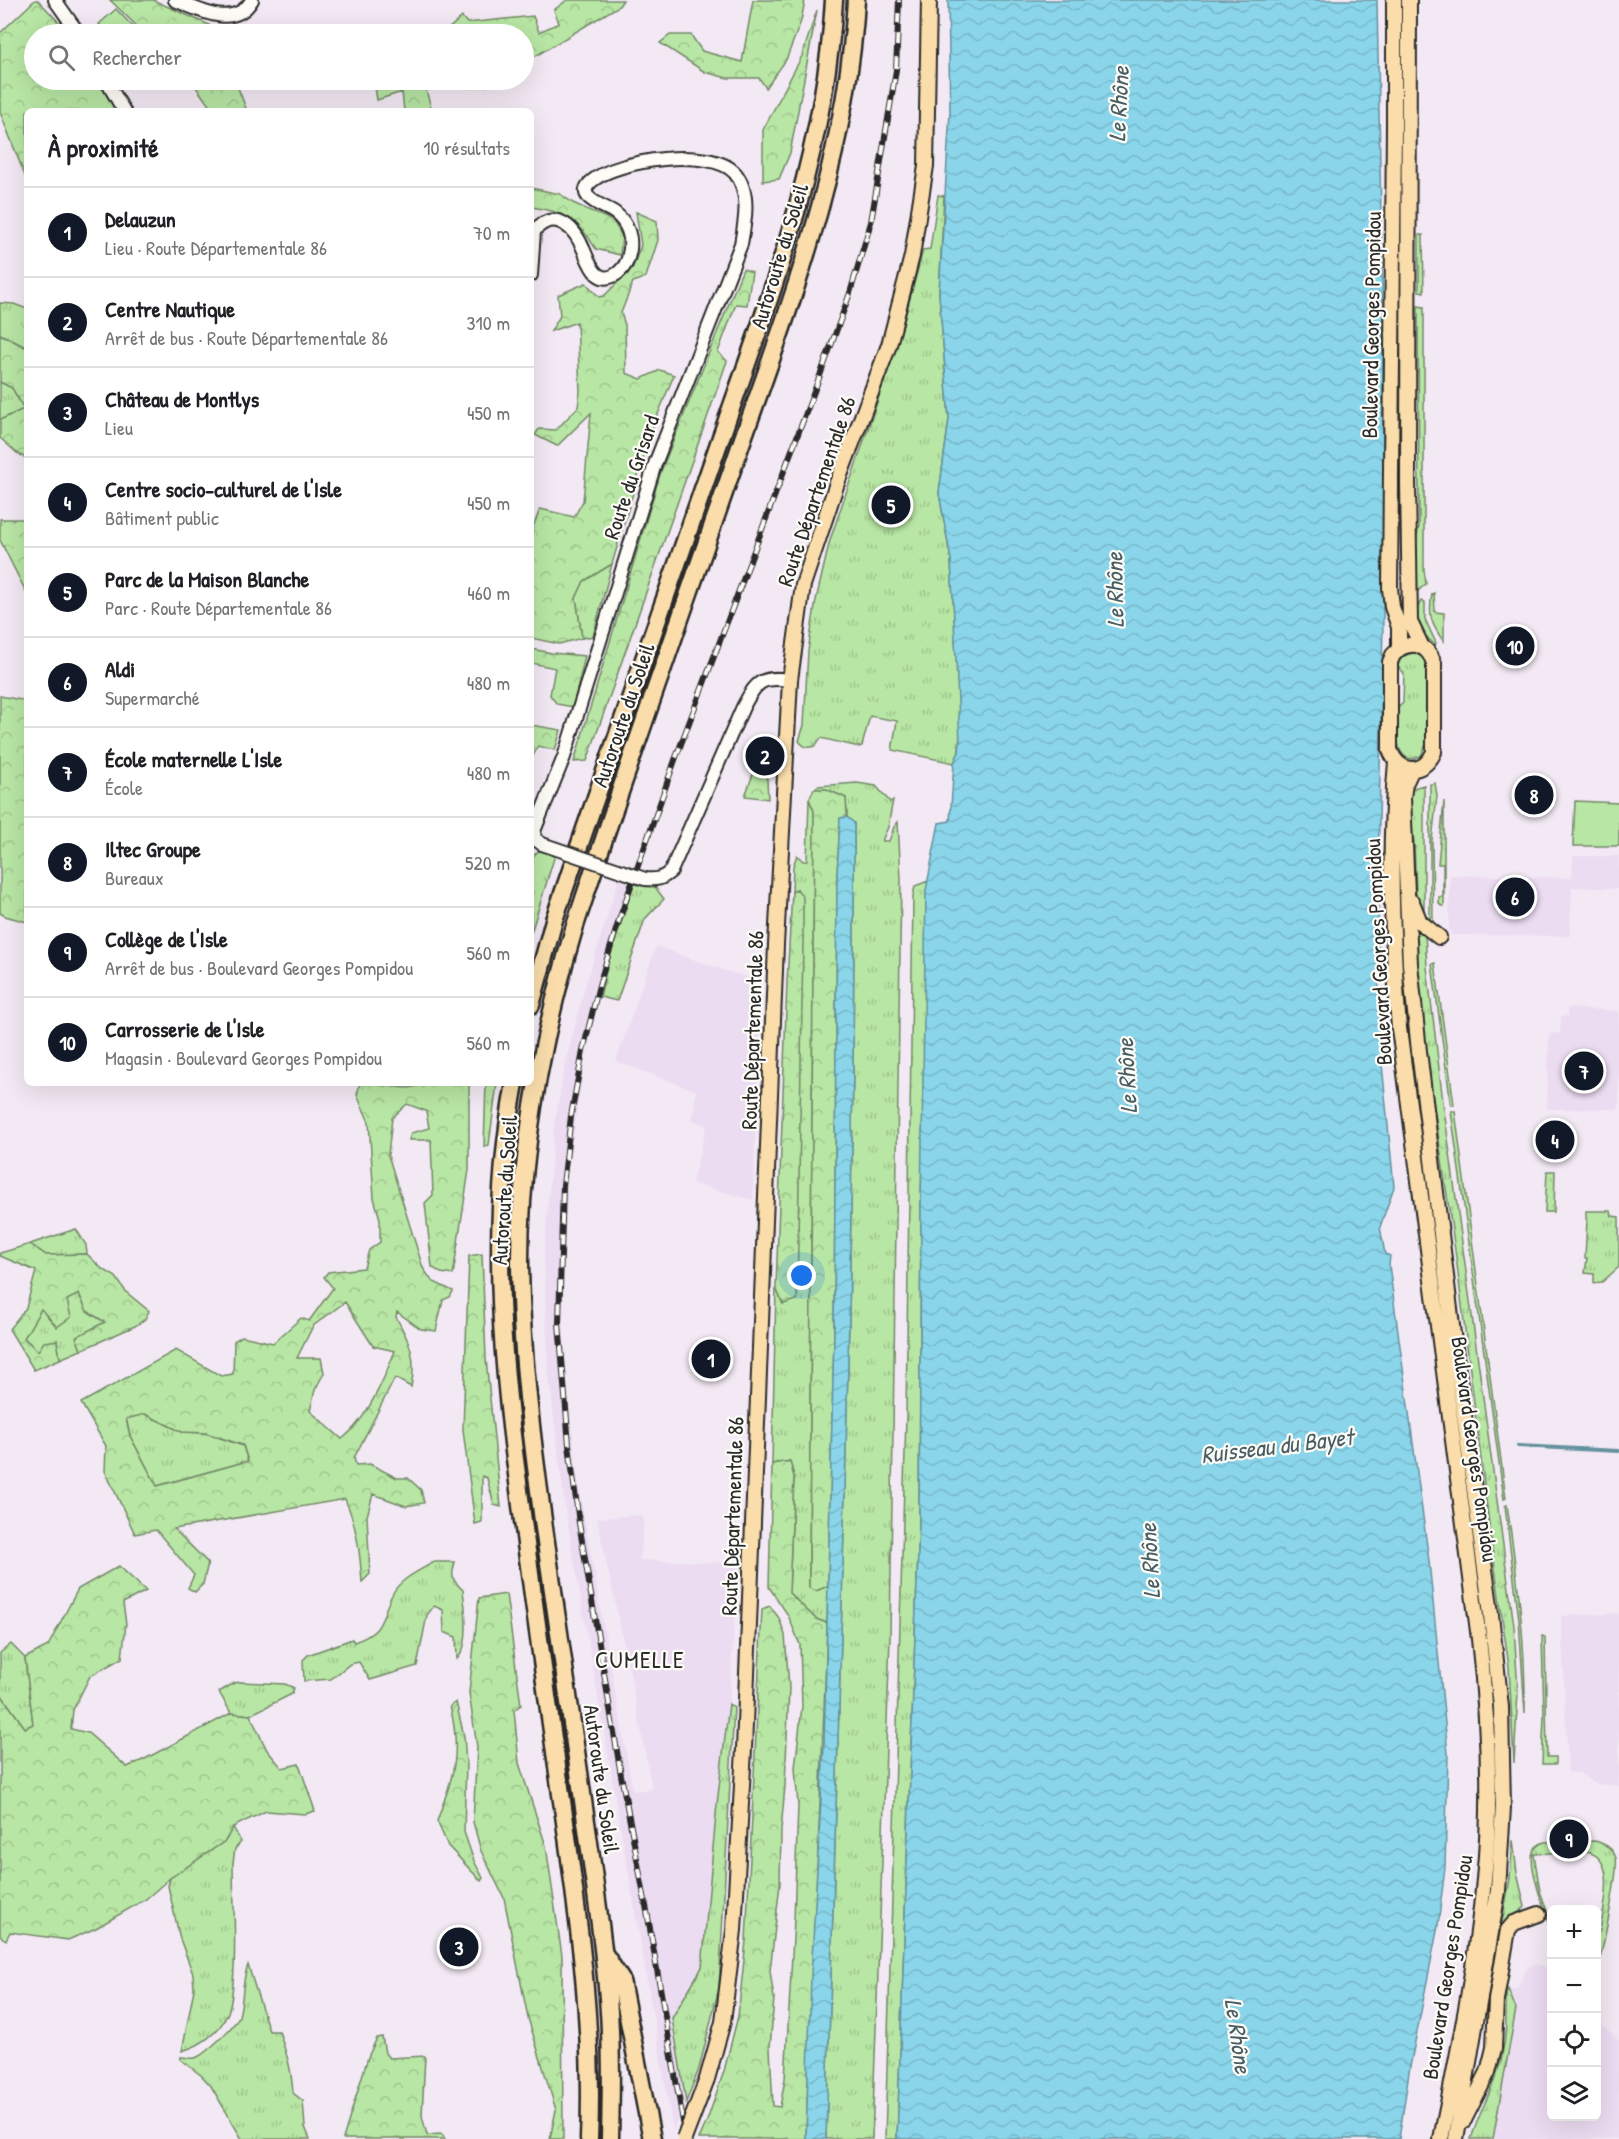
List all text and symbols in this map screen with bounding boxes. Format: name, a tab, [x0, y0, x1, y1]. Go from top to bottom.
search box	[24, 24, 534, 90]
icon: search	[45, 41, 78, 74]
text: Rechercher	[93, 42, 182, 72]
water label: Le Rhône	[1100, 64, 1136, 142]
text: À proximité	[48, 130, 159, 165]
text: 10 résultats	[423, 134, 510, 161]
street label: Autoroute du Soleil	[743, 180, 815, 332]
text: Delauzun	[105, 204, 176, 234]
street label: Boulevard Georges Pompidou	[1354, 211, 1388, 439]
text: 1	[64, 219, 71, 246]
text: 70 m	[473, 219, 510, 246]
text: Lieu · Route Départementale 86	[105, 234, 327, 261]
text: Centre Nautique	[105, 294, 235, 324]
text: 2	[63, 309, 72, 336]
text: 310 m	[467, 309, 510, 336]
text: Arrêt de bus · Route Départementale 86	[105, 324, 388, 351]
text: Château de Montlys	[105, 384, 259, 414]
street label: Route Départementale 86	[769, 392, 863, 590]
text: 3	[63, 399, 72, 426]
text: 450 m	[467, 399, 510, 426]
street label: Route du Grisard	[596, 410, 666, 543]
text: Lieu	[105, 414, 133, 441]
text: Centre socio-culturel de l'Isle	[105, 474, 342, 504]
pin: 5	[872, 482, 910, 528]
text: 4	[64, 489, 71, 516]
text: 450 m	[467, 489, 510, 516]
text: Bâtiment public	[105, 504, 219, 531]
water label: Le Rhône	[1097, 551, 1131, 628]
text: Parc de la Maison Blanche	[105, 564, 309, 594]
text: 5	[63, 579, 72, 606]
text: 460 m	[467, 579, 510, 606]
text: Parc · Route Départementale 86	[105, 594, 332, 621]
pin: 10	[1496, 624, 1534, 668]
street label: Autoroute du Soleil	[584, 639, 662, 791]
text: Aldi	[105, 654, 135, 684]
text: 6	[64, 669, 71, 696]
text: 480 m	[467, 669, 510, 696]
text: Supermarché	[105, 684, 200, 711]
pin: 2	[746, 734, 784, 778]
text: École maternelle L'Isle	[105, 744, 282, 774]
text: 7	[63, 759, 72, 786]
text: 480 m	[467, 759, 510, 786]
pin: 8	[1514, 772, 1553, 818]
text: École	[105, 774, 143, 801]
text: Iltec Groupe	[105, 834, 201, 864]
street label: Boulevard Georges Pompidou	[1357, 838, 1399, 1066]
text: 8	[63, 849, 72, 876]
text: 520 m	[465, 849, 510, 876]
text: Bureaux	[105, 864, 164, 891]
pin: 6	[1496, 874, 1534, 920]
text: Collège de l'Isle	[105, 924, 228, 954]
street label: Route Départementale 86	[734, 930, 770, 1130]
text: 9	[64, 939, 71, 966]
text: 560 m	[466, 939, 510, 966]
text: Arrêt de bus · Boulevard Georges Pompidou	[105, 954, 413, 981]
text: Carrosserie de l'Isle	[105, 1014, 265, 1044]
text: 10	[59, 1029, 76, 1056]
text: 560 m	[466, 1029, 510, 1056]
water label: Le Rhône	[1108, 1036, 1144, 1114]
text: Magasin · Boulevard Georges Pompidou	[105, 1044, 382, 1071]
pin: 7	[1564, 1048, 1604, 1094]
street label: Autoroute du Soleil	[484, 1114, 524, 1266]
pin: 4	[1536, 1118, 1574, 1162]
your location	[787, 1261, 816, 1290]
street label: Boulevard Georges Pompidou	[1444, 1335, 1506, 1564]
pin: 1	[692, 1336, 730, 1382]
street label: Route Départementale 86	[714, 1416, 750, 1616]
water label: Ruisseau du Bayet	[1199, 1419, 1358, 1471]
water label: Le Rhône	[1131, 1521, 1167, 1599]
district label: CUMELLE	[595, 1643, 685, 1675]
street label: Autoroute du Soleil	[577, 1702, 627, 1856]
pin: 9	[1550, 1816, 1588, 1862]
street label: Boulevard Georges Pompidou	[1414, 1853, 1480, 2081]
map controls	[1547, 1905, 1601, 2121]
button: +	[1547, 1905, 1601, 1959]
pin: 3	[440, 1924, 478, 1970]
button: −	[1547, 1959, 1601, 2013]
water label: Le Rhône	[1218, 1996, 1260, 2077]
button: locate	[1547, 2013, 1601, 2067]
button: layers	[1547, 2067, 1601, 2121]

